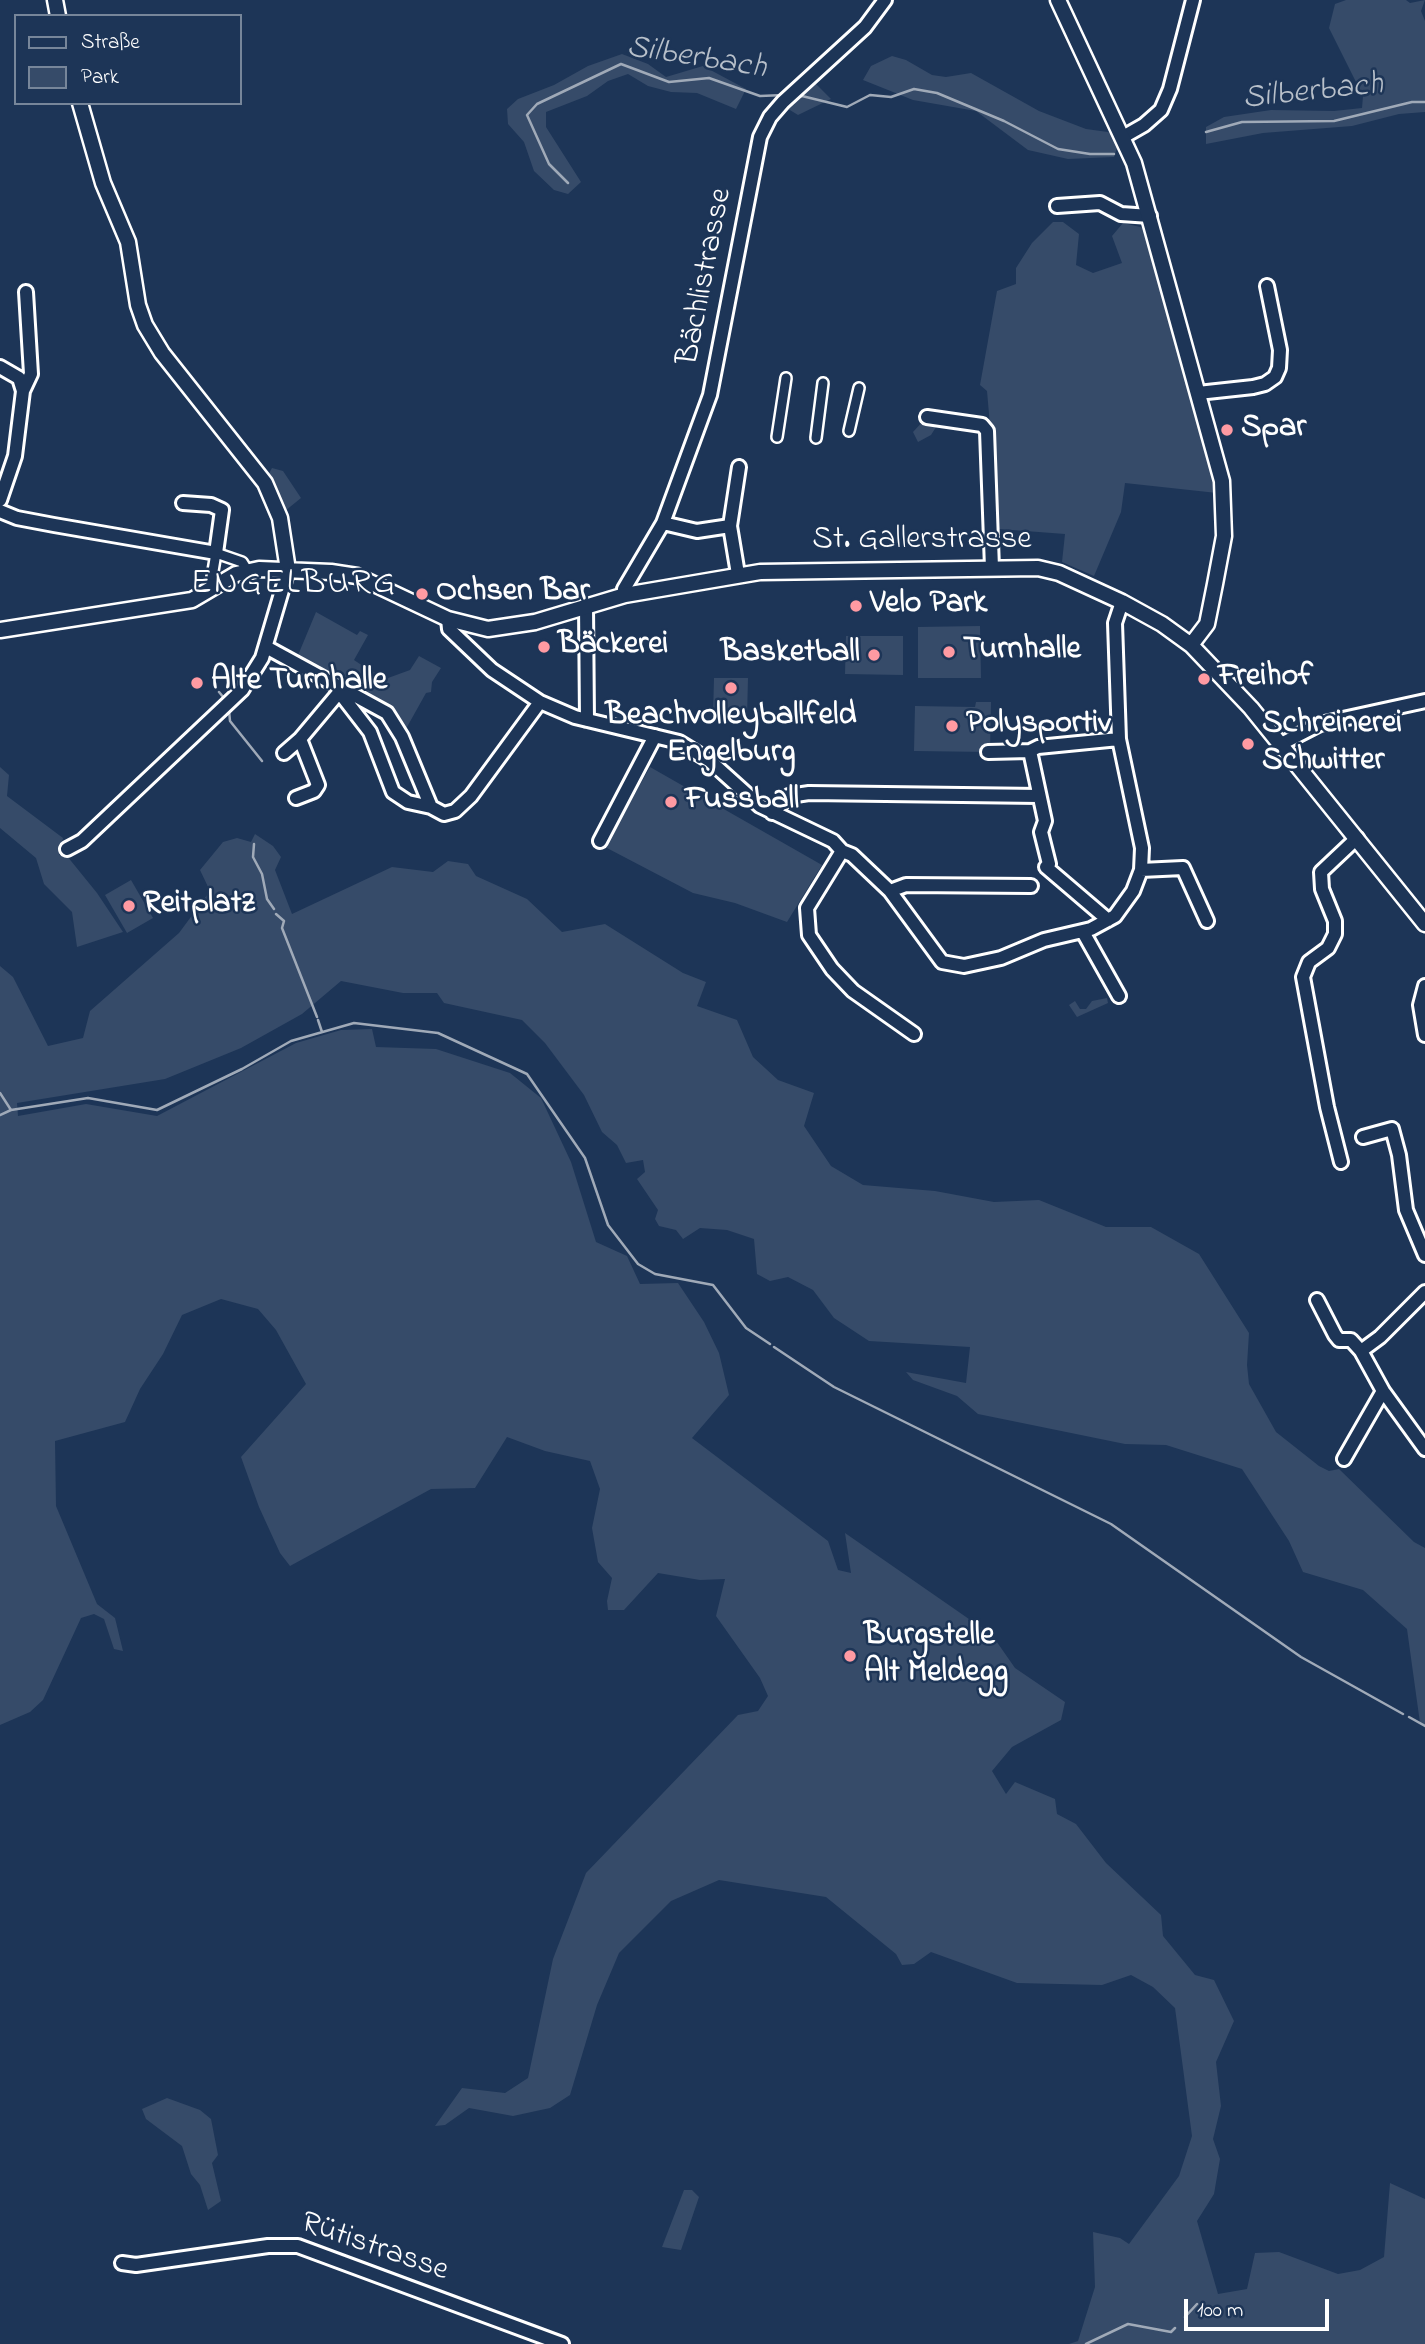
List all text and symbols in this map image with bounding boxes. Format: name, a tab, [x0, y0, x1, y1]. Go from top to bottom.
legend	[14, 14, 242, 105]
text: Straße	[81, 28, 140, 58]
water label: Silberbach	[623, 29, 769, 91]
text: Park	[81, 63, 119, 93]
water label: Silberbach	[1241, 67, 1385, 121]
street label: Bächlistrasse	[671, 185, 743, 369]
place label: Spar	[1241, 411, 1306, 449]
marker: Spar	[1219, 422, 1235, 438]
street label: St. Gallerstrasse	[812, 523, 1032, 561]
district label: ENGELBURG	[192, 565, 396, 607]
place label: Ochsen Bar	[436, 575, 590, 613]
marker: Ochsen Bar	[414, 586, 430, 602]
place label: Velo Park	[870, 587, 987, 625]
marker: Velo Park	[848, 598, 864, 614]
place label: Bäckerei	[558, 628, 668, 666]
place label: Turnhalle	[963, 633, 1081, 671]
place label: Basketball	[721, 636, 860, 674]
marker: Bäckerei	[536, 639, 552, 655]
marker: Turnhalle	[941, 644, 957, 660]
marker: Basketball	[866, 647, 882, 663]
place label: Freihof	[1218, 660, 1313, 698]
place label: Alte Turnhalle	[211, 664, 387, 702]
marker: Freihof	[1196, 671, 1212, 687]
marker: Alte Turnhalle	[189, 675, 205, 691]
marker: Beachvolleyballfeld Engelburg	[723, 680, 739, 696]
place label: Beachvolleyballfeld Engelburg	[606, 699, 856, 774]
place label: Polysportiv	[966, 707, 1111, 745]
place label: Schreinerei Schwitter	[1262, 707, 1402, 782]
marker: Polysportiv	[944, 718, 960, 734]
marker: Schreinerei Schwitter	[1240, 736, 1256, 752]
place label: Fussball	[685, 783, 799, 821]
marker: Fussball	[663, 794, 679, 810]
place label: Reitplatz	[143, 887, 255, 925]
marker: Reitplatz	[121, 898, 137, 914]
place label: Burgstelle Alt Meldegg	[864, 1619, 1008, 1694]
marker: Burgstelle Alt Meldegg	[842, 1648, 858, 1664]
street label: Rütistrasse	[295, 2206, 453, 2292]
scale bar	[1187, 2284, 1332, 2328]
text: 100 m	[1197, 2296, 1243, 2326]

